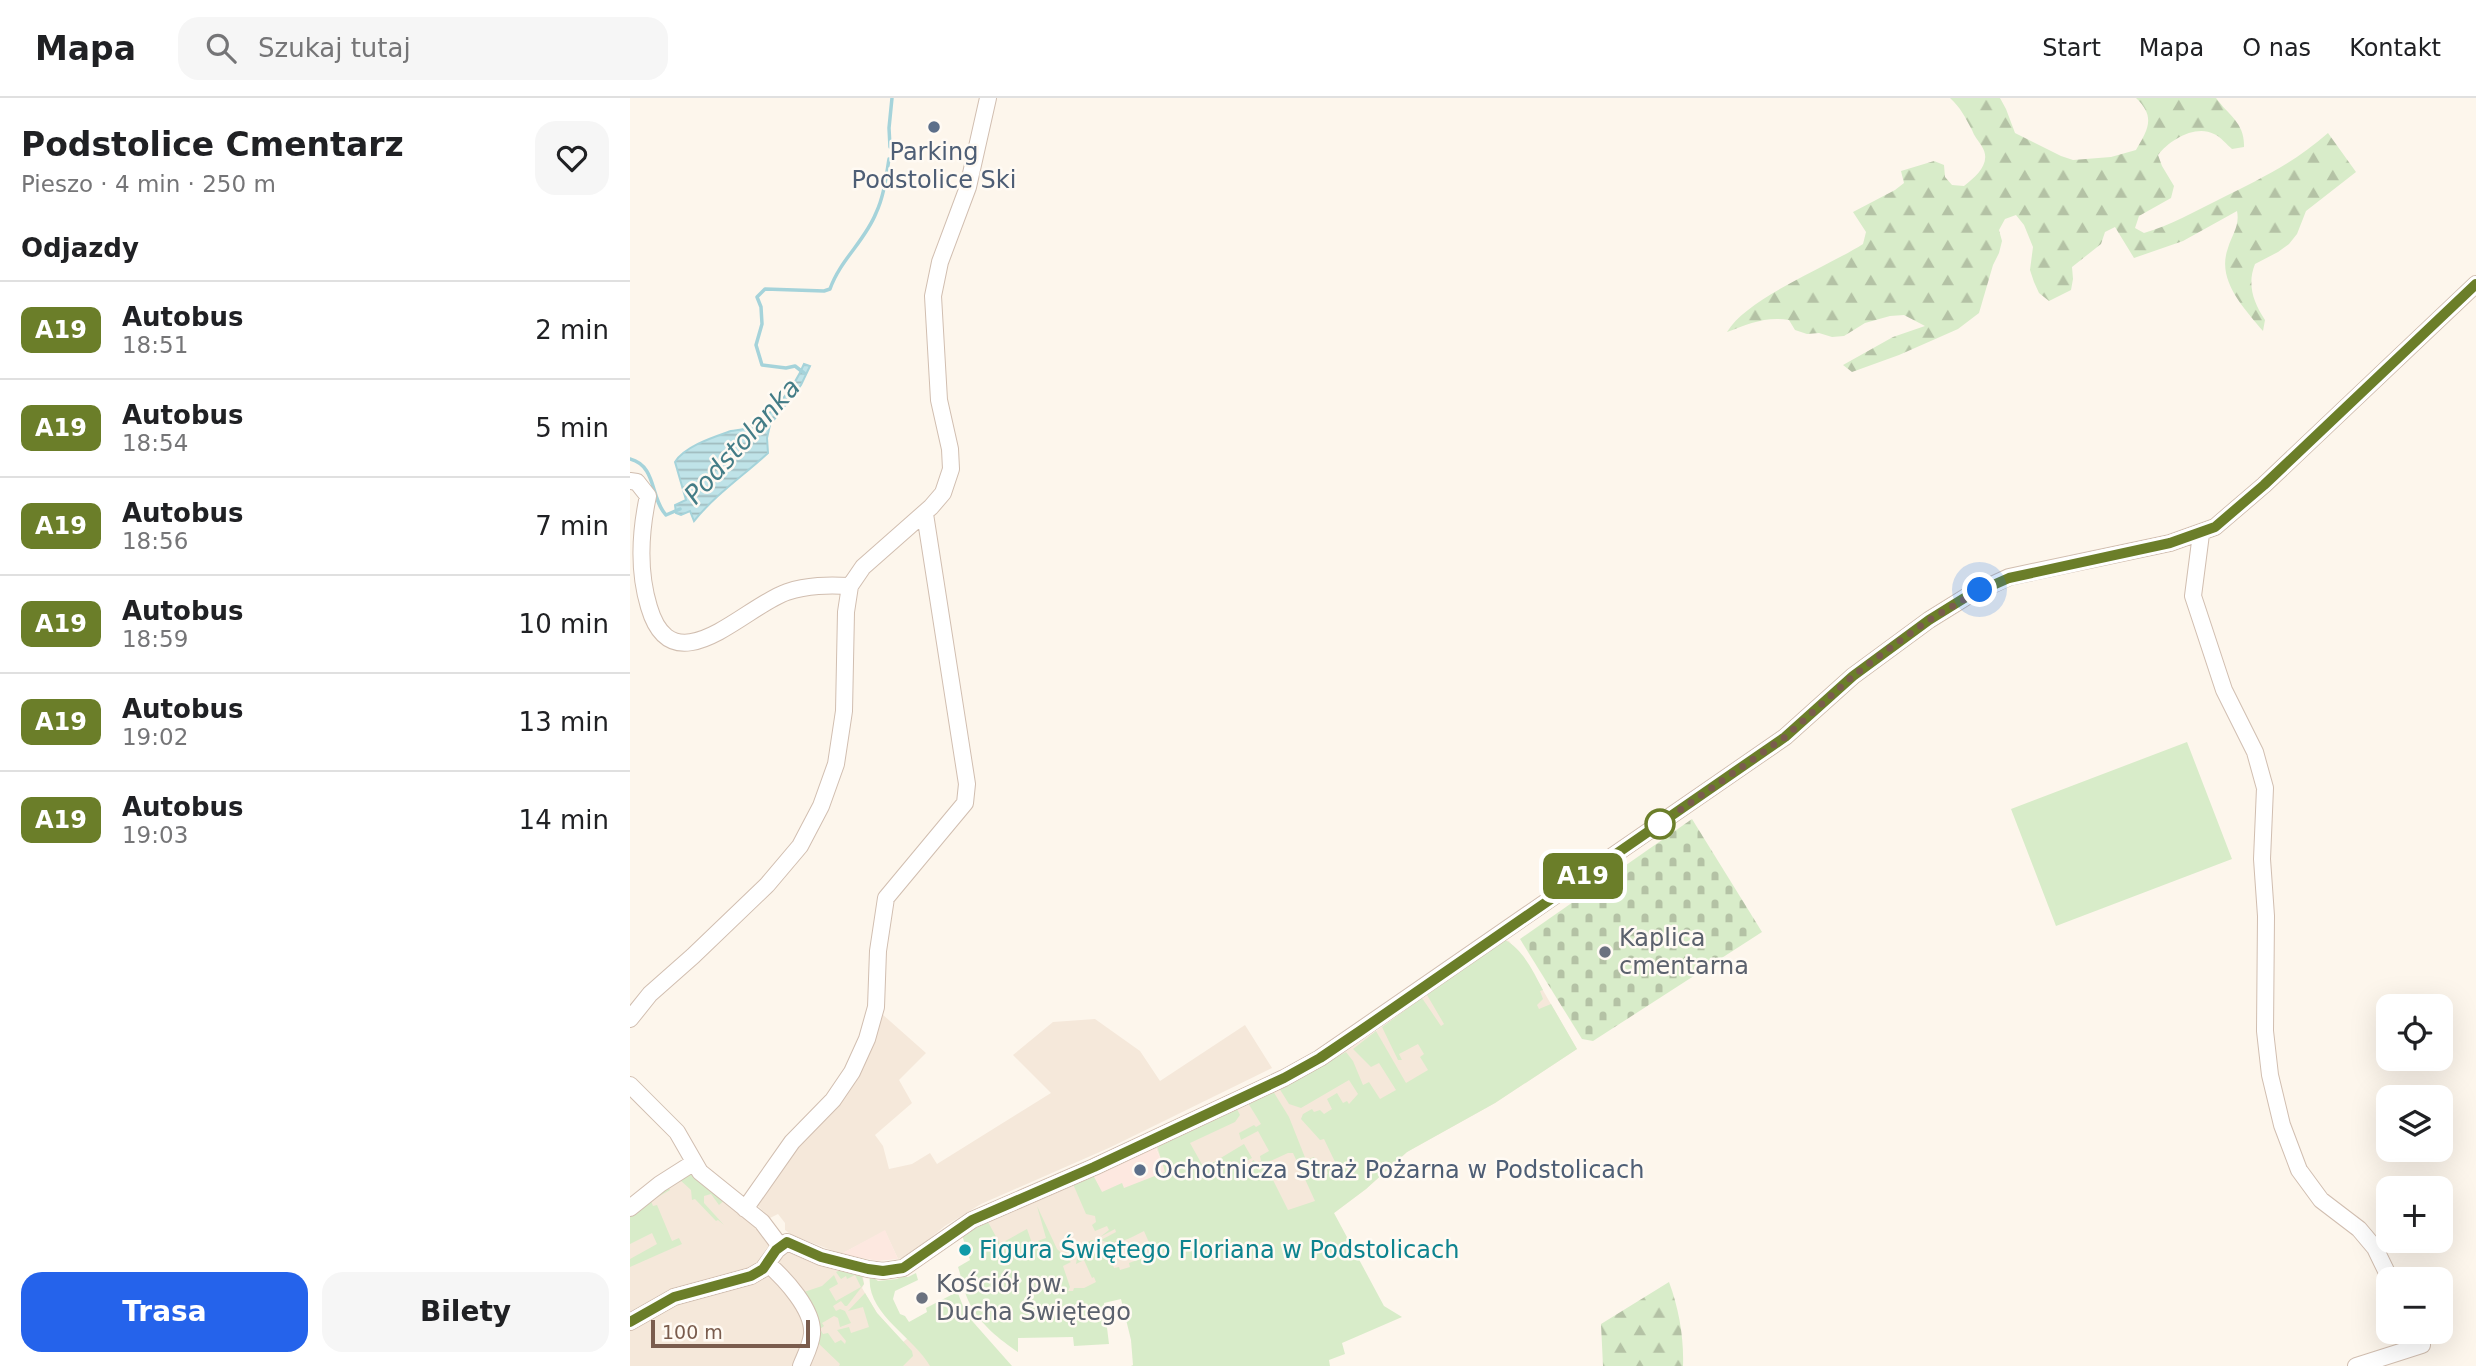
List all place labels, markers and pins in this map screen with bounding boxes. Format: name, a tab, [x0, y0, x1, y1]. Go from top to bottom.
marker: Parking Podstolice Ski	[926, 119, 942, 135]
place label: Parking Podstolice Ski	[852, 138, 1016, 194]
unlabelled marker	[1645, 809, 1675, 839]
place label: Kaplica cmentarna	[1619, 924, 1749, 980]
marker: Kaplica cmentarna	[1597, 944, 1613, 960]
place label: Ochotnicza Straż Pożarna w Podstolicach	[1154, 1156, 1644, 1184]
marker: Ochotnicza Straż Pożarna w Podstolicach	[1132, 1162, 1148, 1178]
place label: Figura Świętego Floriana w Podstolicach	[979, 1234, 1459, 1264]
marker: Figura Świętego Floriana w Podstolicach	[957, 1242, 973, 1258]
place label: Kościół pw. Ducha Świętego	[936, 1270, 1131, 1326]
marker: Kościół pw. Ducha Świętego	[914, 1290, 930, 1306]

